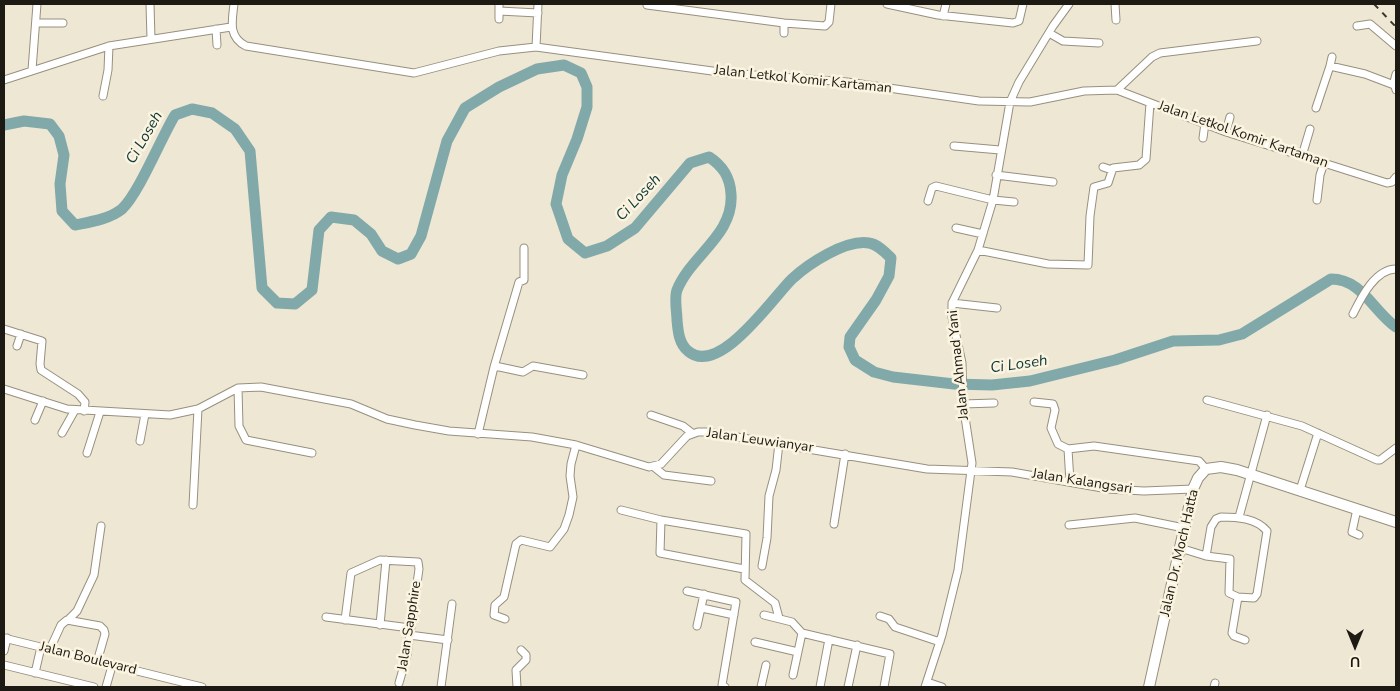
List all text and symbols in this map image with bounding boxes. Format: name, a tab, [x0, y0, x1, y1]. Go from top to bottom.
street label: Jalan Letkol Komir Kartaman	[713, 62, 893, 98]
street label: Jalan Letkol Komir Kartaman	[1156, 98, 1330, 172]
water label: Ci Loseh	[123, 109, 167, 167]
water label: Ci Loseh	[613, 171, 665, 225]
street label: Jalan Ahmad Yani	[945, 309, 973, 421]
water label: Ci Loseh	[989, 352, 1049, 378]
street label: Jalan Leuwianyar	[705, 425, 815, 457]
street label: Jalan Kalangsari	[1031, 466, 1133, 498]
street label: Jalan Dr. Moch Hatta	[1157, 488, 1203, 618]
street label: Jalan Sapphire	[395, 580, 425, 672]
north arrow	[1330, 621, 1380, 671]
street label: Jalan Boulevard	[38, 639, 138, 679]
text: U	[1350, 652, 1360, 671]

